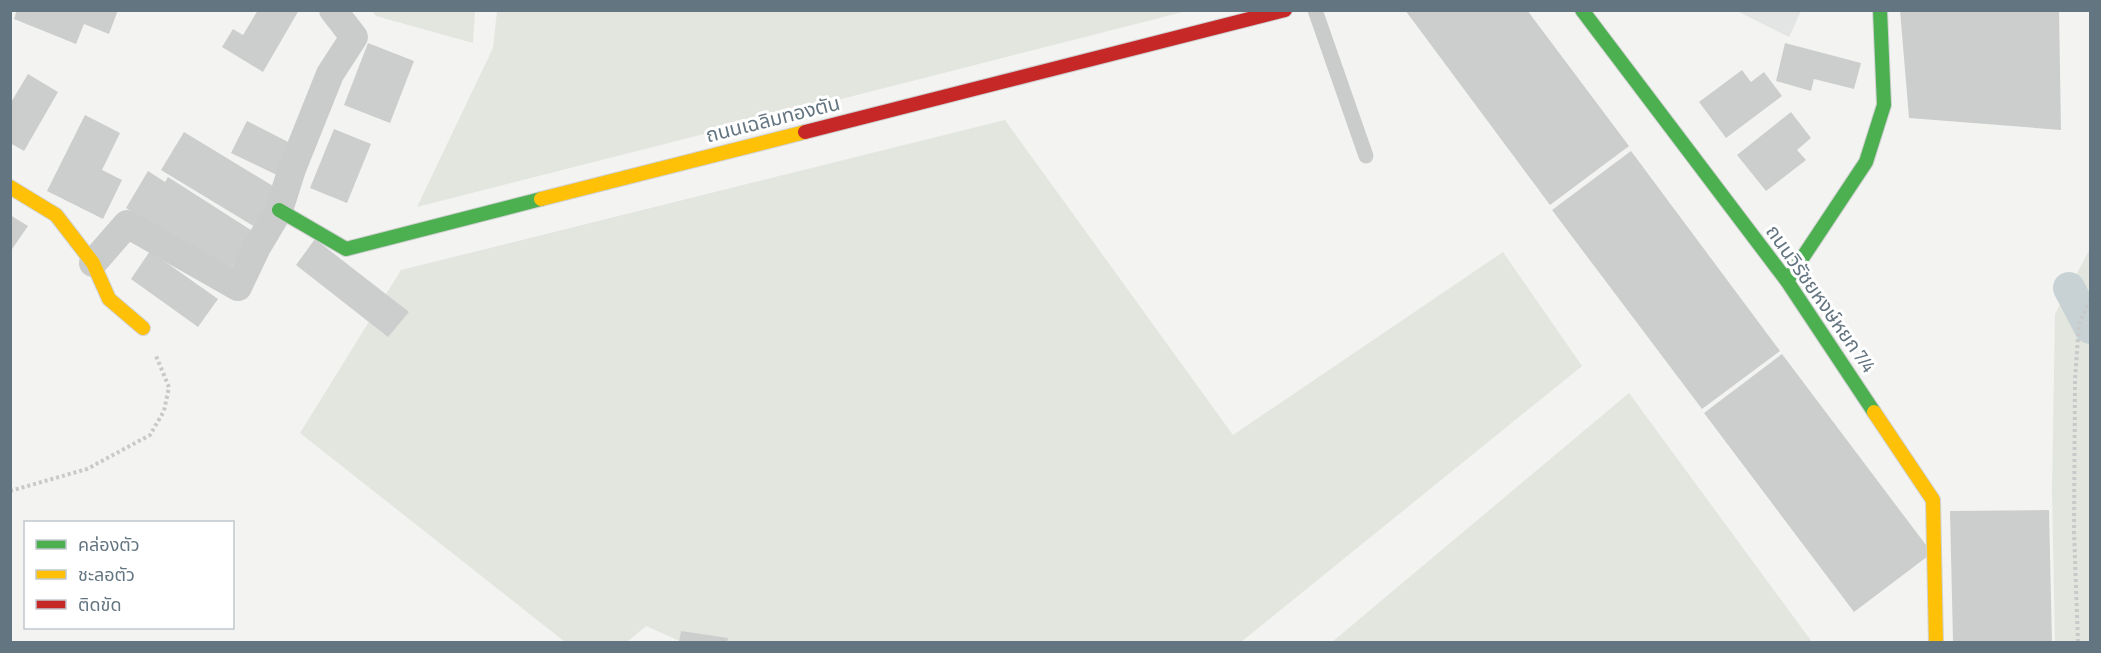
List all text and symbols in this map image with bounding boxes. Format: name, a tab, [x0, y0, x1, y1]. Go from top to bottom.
street label: ถนนเฉลิมทองตัน	[703, 92, 843, 148]
street label: ถนนวิรัชยหงษ์หยก 7/4	[1760, 221, 1880, 377]
legend	[24, 521, 234, 629]
text: คล่องตัว	[78, 535, 140, 556]
text: ชะลอตัว	[78, 565, 135, 586]
text: ติดขัด	[78, 595, 121, 616]

